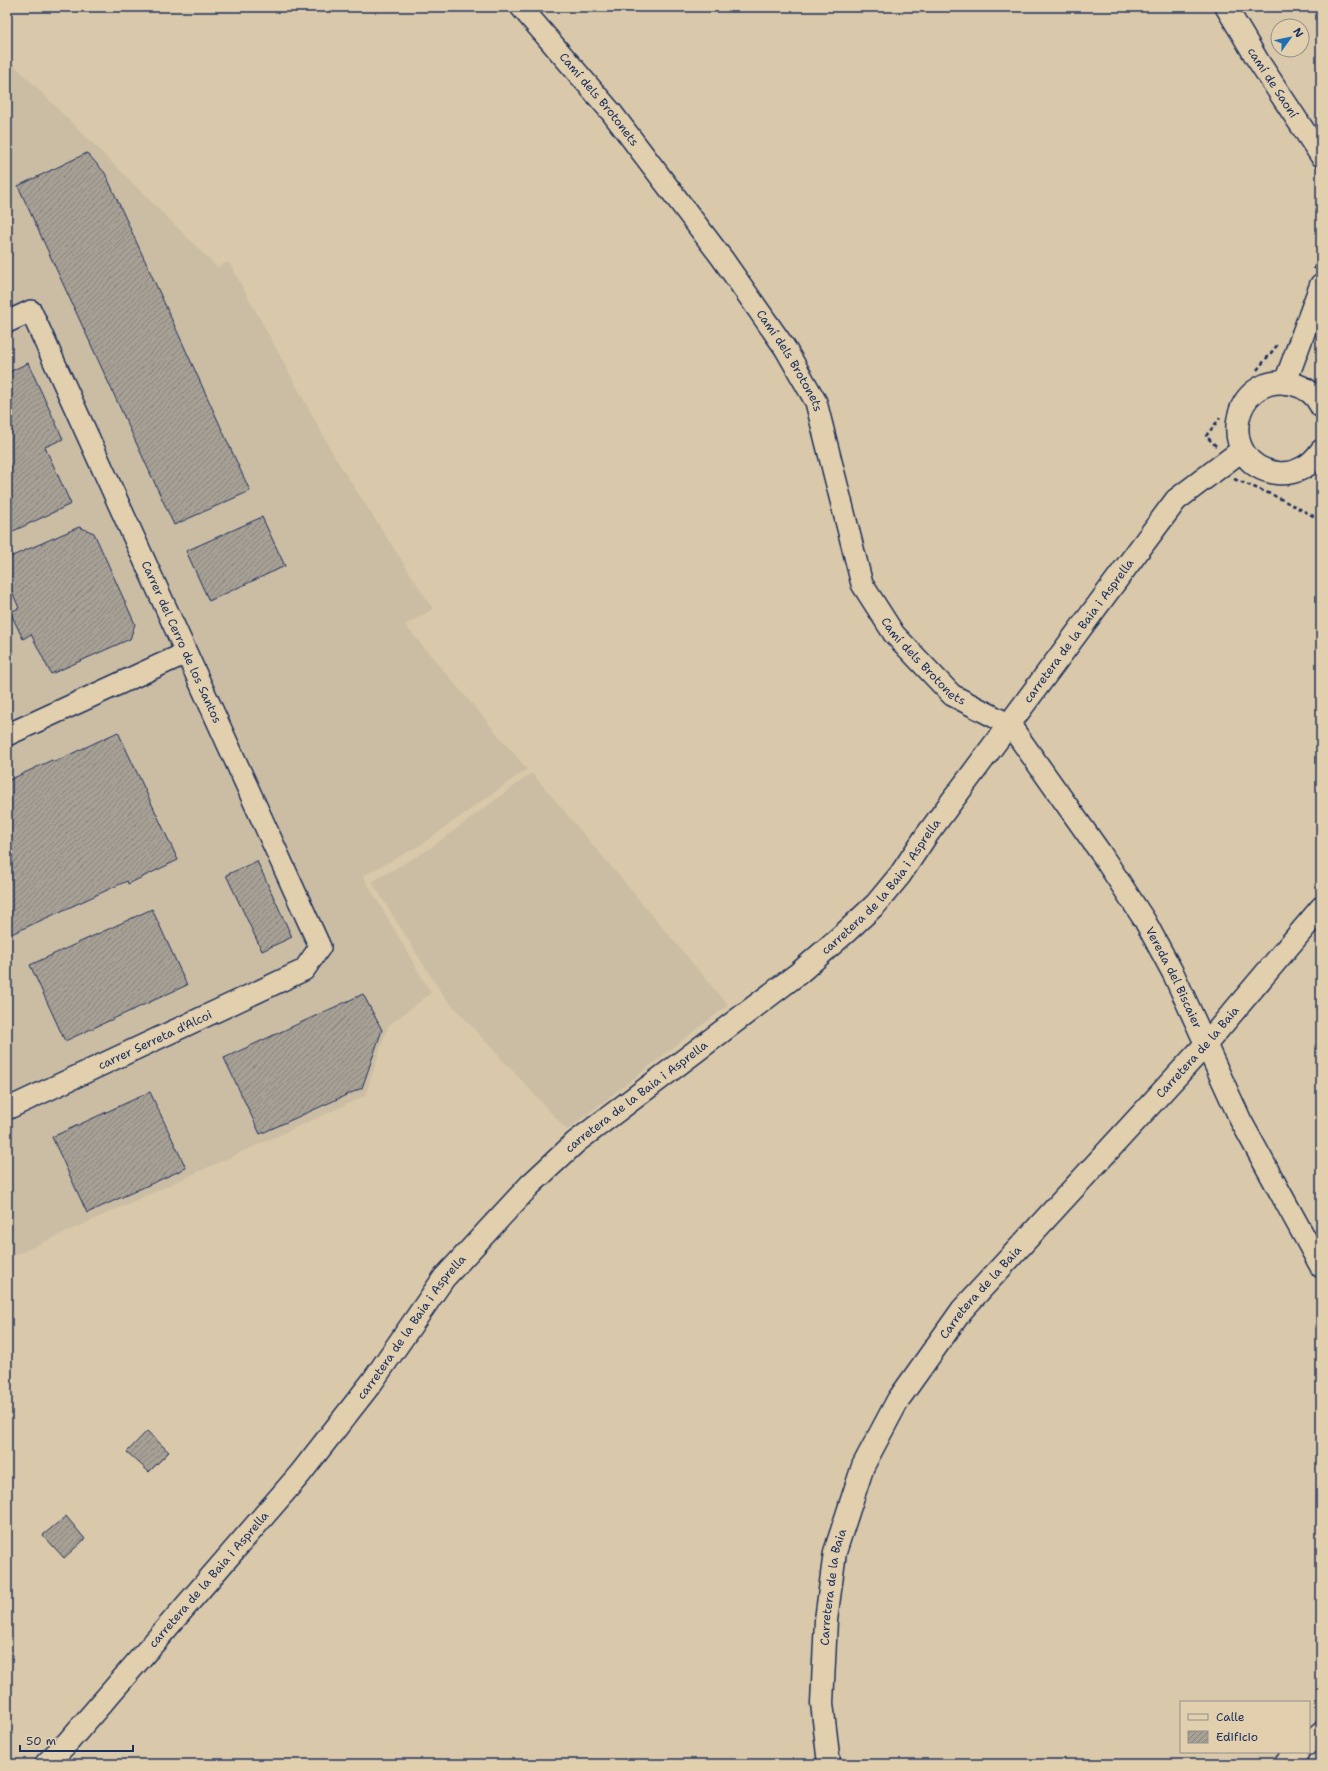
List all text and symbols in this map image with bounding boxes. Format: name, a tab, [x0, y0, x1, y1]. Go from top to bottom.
north arrow	[1270, 18, 1310, 58]
text: N	[1289, 25, 1307, 41]
street label: camí de Saoní	[1244, 44, 1302, 122]
street label: Camí dels Brotonets	[556, 49, 642, 150]
street label: Camí dels Brotonets	[753, 307, 826, 413]
street label: carretera de la Baia i Asprella	[1020, 555, 1138, 706]
street label: Carrer del Cerro de los Santos	[138, 558, 225, 726]
street label: Camí dels Brotonets	[877, 614, 968, 709]
street label: carretera de la Baia i Asprella	[818, 815, 944, 958]
street label: Vereda del Biscaier	[1142, 924, 1206, 1031]
street label: Carretera de la Baia	[1152, 1002, 1243, 1101]
street label: carrer Serreta d'Alcoi	[95, 1007, 215, 1073]
street label: carretera de la Baia i Asprella	[562, 1037, 711, 1156]
street label: Carretera de la Baia	[936, 1242, 1025, 1342]
street label: carretera de la Baia i Asprella	[353, 1251, 470, 1403]
street label: carretera de la Baia i Asprella	[145, 1508, 272, 1651]
street label: Carretera de la Baia	[817, 1526, 850, 1646]
legend	[1180, 1701, 1310, 1753]
text: Calle	[1216, 1709, 1245, 1725]
scale bar	[20, 1727, 133, 1753]
text: Edificio	[1216, 1729, 1258, 1745]
text: 50 m	[26, 1733, 56, 1749]

